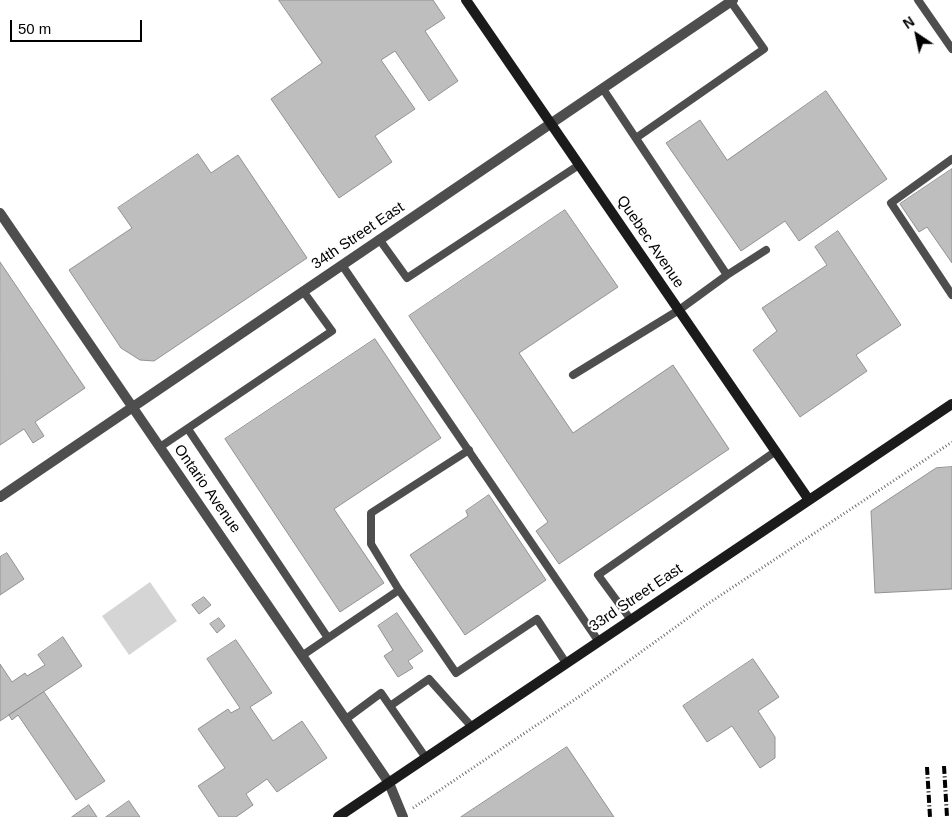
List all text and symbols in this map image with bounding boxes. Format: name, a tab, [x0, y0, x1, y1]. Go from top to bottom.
scale bar	[12, 10, 145, 42]
north arrow	[892, 10, 942, 60]
text: N	[900, 13, 917, 32]
text: 50 m	[18, 20, 51, 37]
street label: Quebec Avenue	[613, 192, 687, 292]
street label: 34th Street East	[308, 198, 408, 274]
street label: Ontario Avenue	[170, 441, 244, 537]
street label: 33rd Street East	[586, 560, 686, 636]

